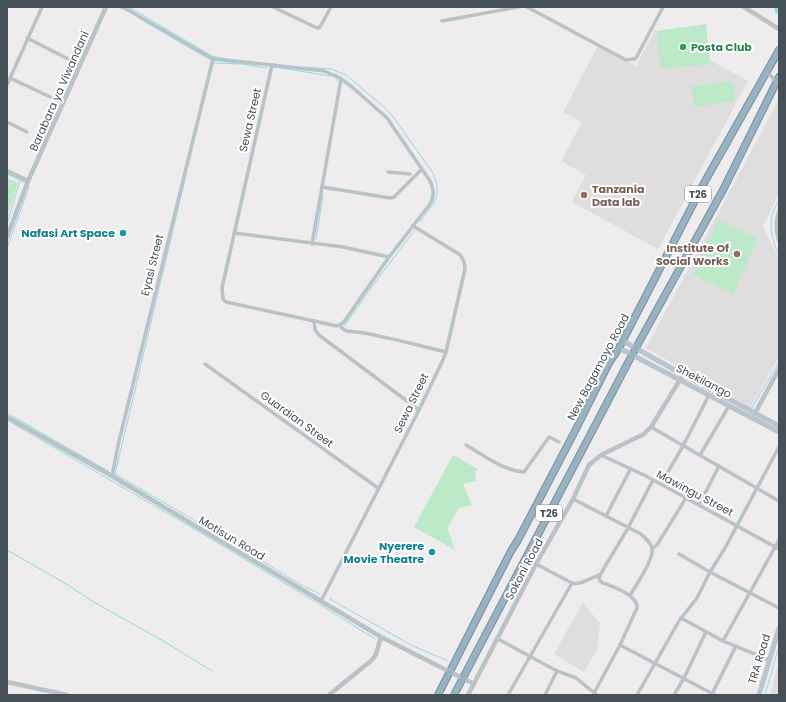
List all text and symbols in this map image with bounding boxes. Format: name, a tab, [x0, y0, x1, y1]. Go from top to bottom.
street label: Barabara ya Viwandani	[25, 28, 93, 154]
place label: Posta Club	[691, 39, 752, 55]
marker: Posta Club	[678, 42, 688, 52]
street label: Sewa Street	[235, 87, 265, 153]
place label: Tanzania Data lab	[592, 181, 644, 210]
road number: T26	[685, 186, 711, 202]
marker: Tanzania Data lab	[579, 190, 589, 200]
place label: Nafasi Art Space	[21, 225, 115, 241]
marker: Nafasi Art Space	[118, 228, 128, 238]
street label: Eyasi Street	[137, 233, 167, 297]
place label: Institute Of Social Works	[656, 240, 729, 269]
marker: Institute Of Social Works	[732, 249, 742, 259]
street label: New Bagamoyo Road	[563, 311, 633, 423]
street label: Shekilango	[673, 360, 735, 402]
street label: Sewa Street	[390, 370, 432, 436]
street label: Guardian Street	[257, 387, 337, 451]
street label: Mawingu Street	[654, 466, 736, 520]
road number: T26	[536, 505, 562, 521]
street label: Motisun Road	[196, 512, 268, 564]
street label: Sokoni Road	[501, 535, 547, 603]
place label: Nyerere Movie Theatre	[344, 538, 424, 567]
marker: Nyerere Movie Theatre	[427, 547, 437, 557]
street label: TRA Road	[744, 632, 774, 686]

